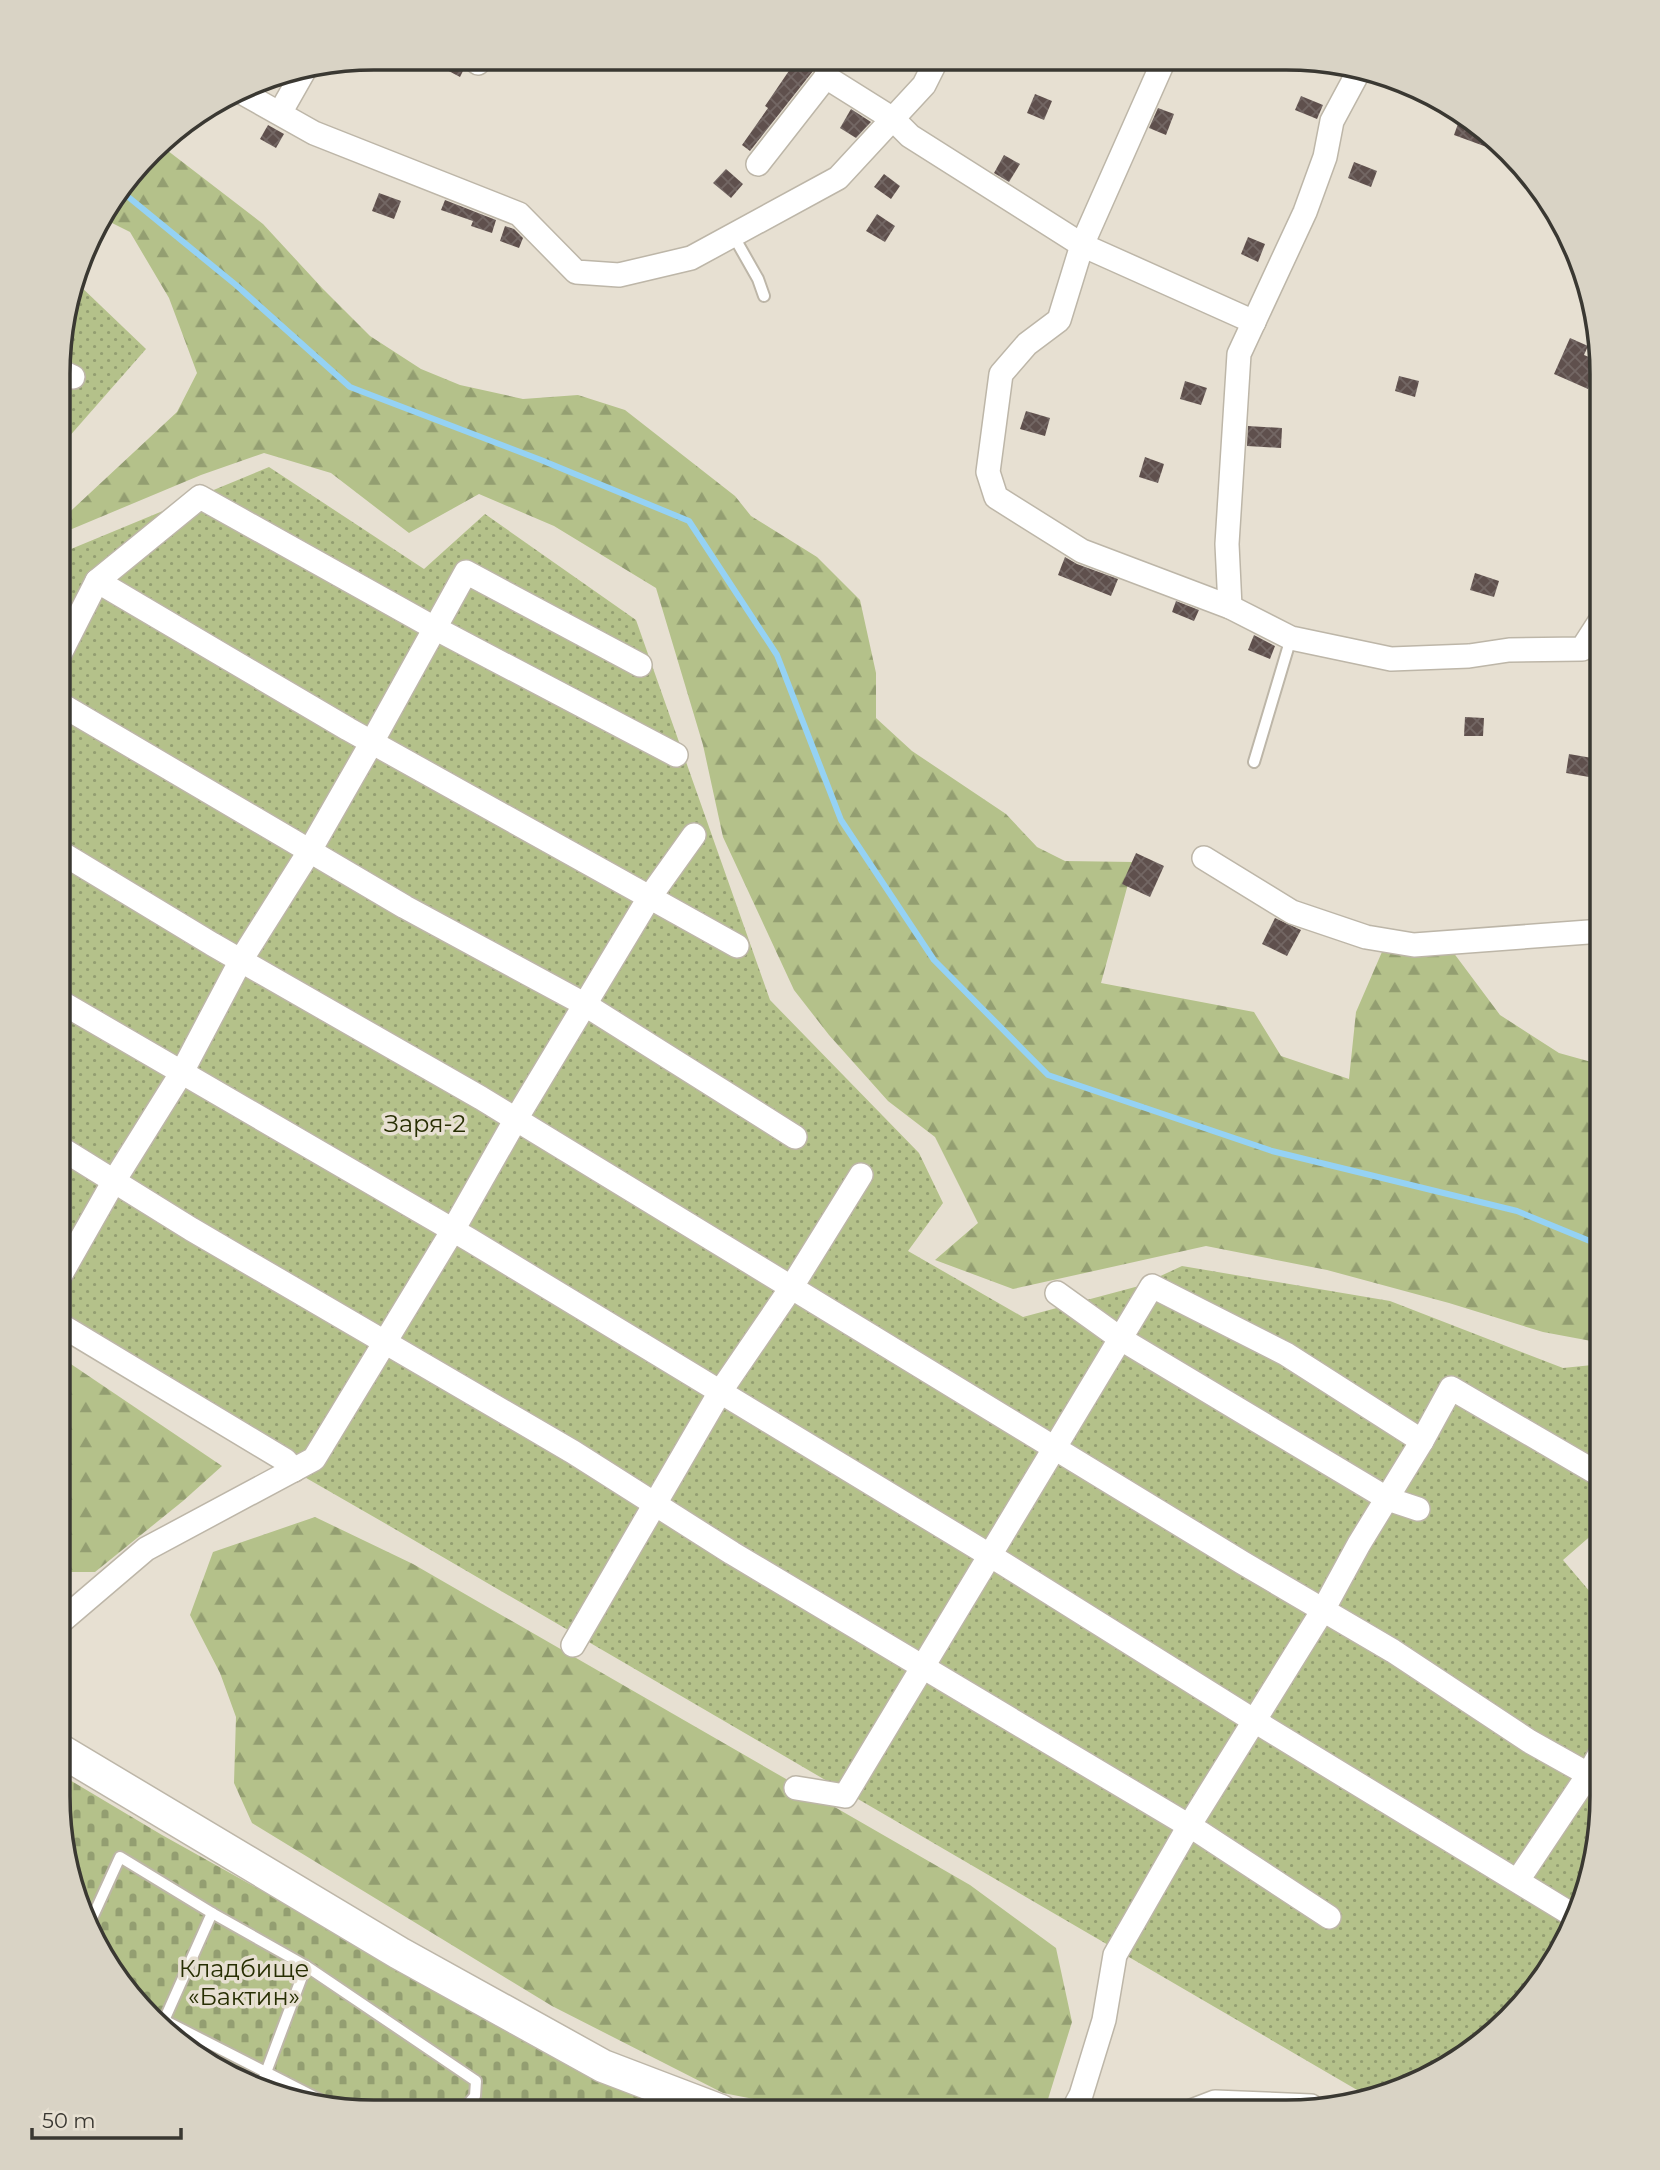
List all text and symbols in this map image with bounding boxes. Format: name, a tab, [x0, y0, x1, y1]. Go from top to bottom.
park label: Заря-2	[384, 1109, 466, 1138]
park label: Кладбище «Бактин»	[179, 1954, 309, 2011]
scale bar	[32, 2096, 180, 2140]
text: 50 m	[42, 2108, 96, 2133]

